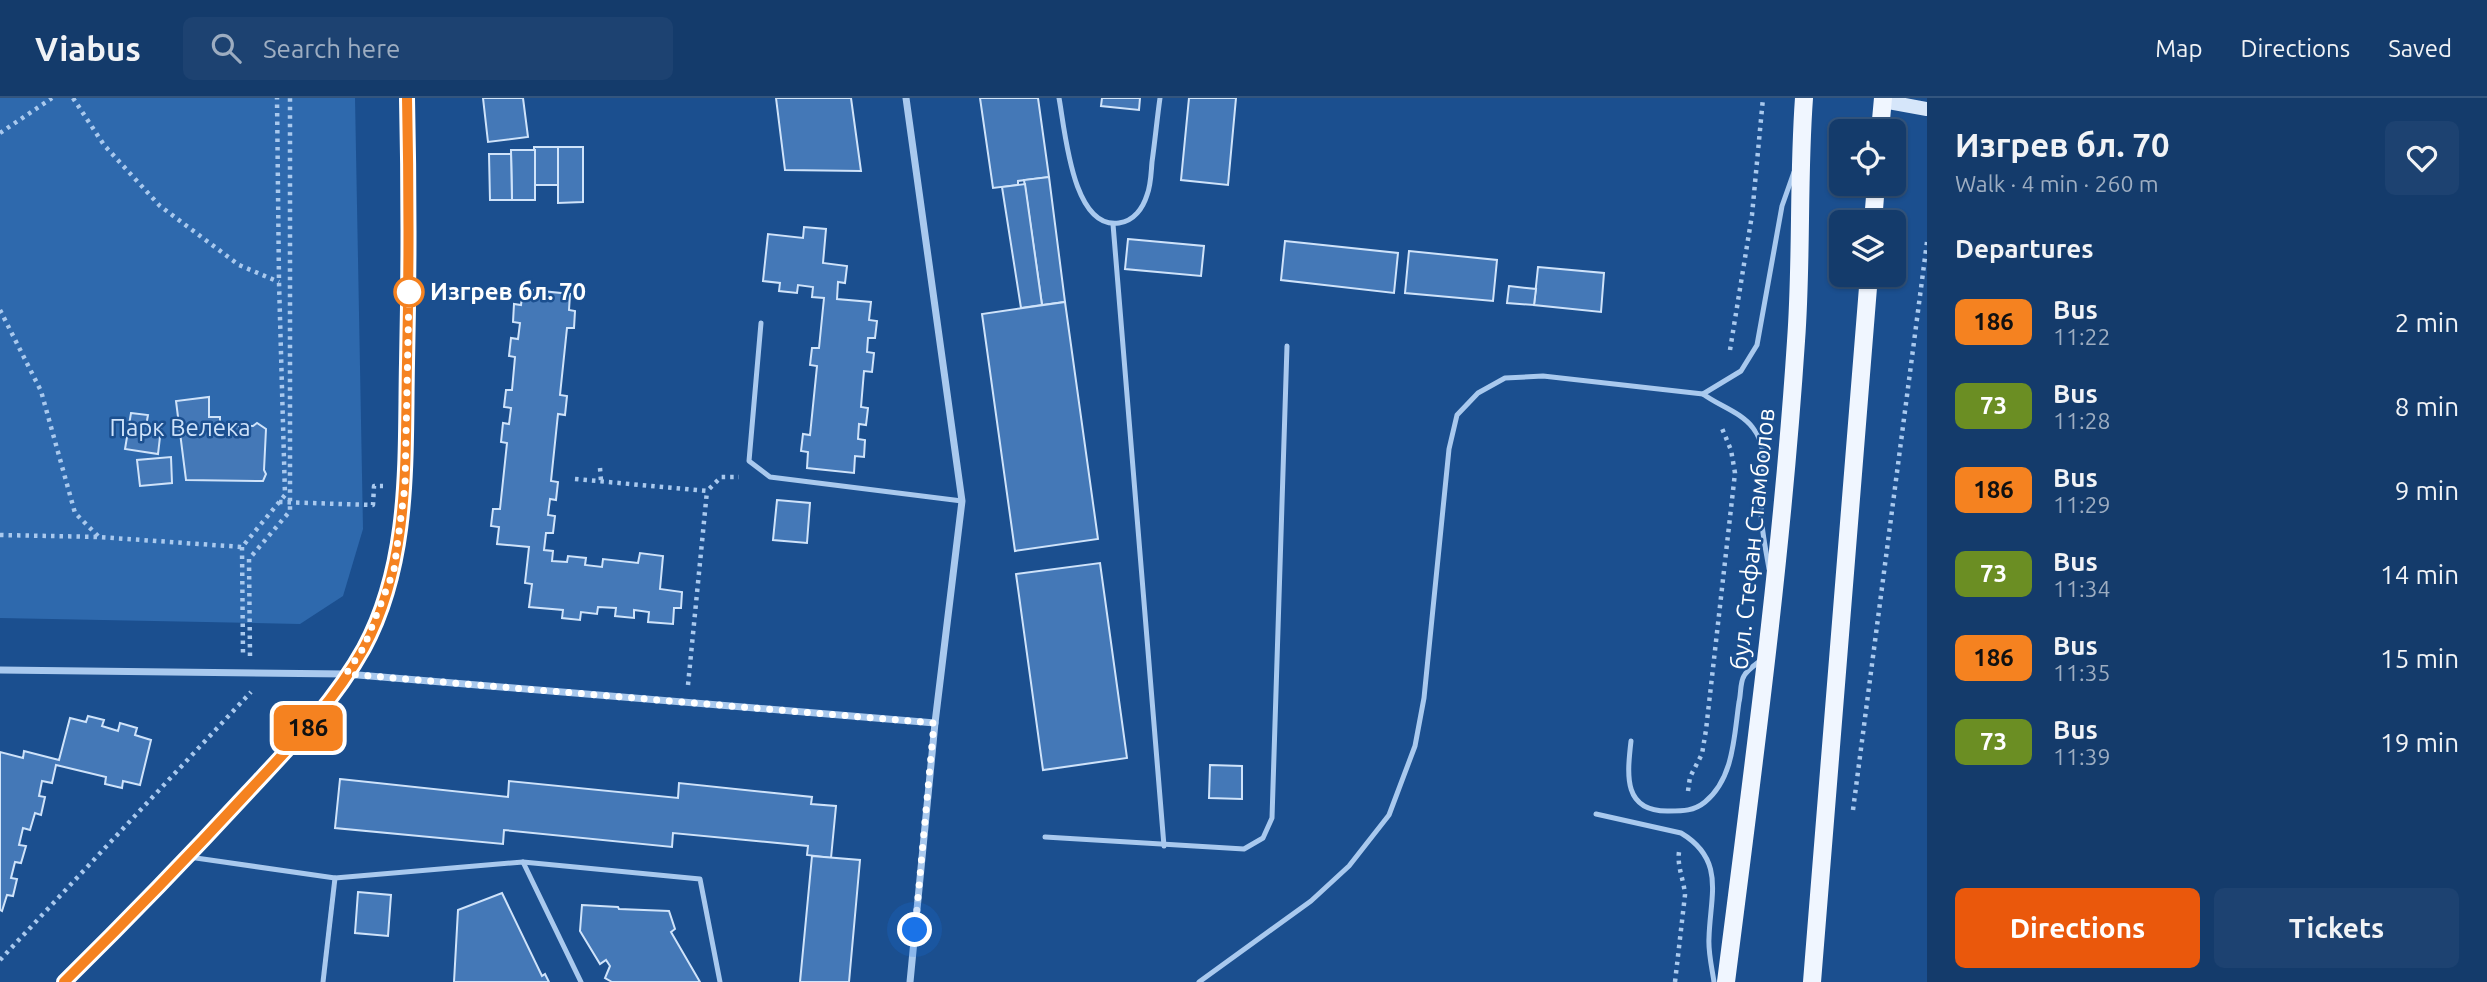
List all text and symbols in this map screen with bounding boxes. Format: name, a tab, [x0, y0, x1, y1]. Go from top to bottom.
search box	[183, 17, 673, 80]
icon: search	[207, 29, 245, 67]
text: Viabus	[35, 30, 141, 67]
text: Search here	[263, 34, 400, 63]
text: Map	[2155, 35, 2202, 62]
text: Directions	[2240, 35, 2350, 62]
text: Saved	[2388, 35, 2452, 62]
map controls	[1829, 119, 1906, 287]
button: locate	[1829, 119, 1906, 196]
button: heart	[2385, 121, 2459, 195]
text: Изгрев бл. 70	[1955, 126, 2170, 163]
text: Walk · 4 min · 260 m	[1955, 171, 2159, 196]
button: layers	[1829, 210, 1906, 287]
text: Departures	[1955, 234, 2093, 263]
marker: Изгрев бл. 70	[394, 277, 424, 307]
place label: Изгрев бл. 70	[430, 278, 586, 305]
text: Bus	[2053, 295, 2098, 324]
text: 186	[1973, 308, 2014, 335]
text: 2 min	[2395, 308, 2459, 337]
text: 11:22	[2053, 324, 2111, 349]
text: Bus	[2053, 379, 2098, 408]
text: 73	[1980, 392, 2007, 419]
text: 8 min	[2395, 392, 2459, 421]
street label: бул. Стефан Стамболов	[1725, 407, 1780, 671]
text: 11:28	[2053, 408, 2111, 433]
park label: Парк Велека	[109, 414, 251, 441]
text: Bus	[2053, 463, 2098, 492]
text: 186	[1973, 476, 2014, 503]
text: 9 min	[2395, 476, 2459, 505]
text: 11:29	[2053, 492, 2111, 517]
text: Bus	[2053, 547, 2098, 576]
text: 73	[1980, 560, 2007, 587]
text: 14 min	[2380, 560, 2459, 589]
text: 11:34	[2053, 576, 2111, 601]
text: Bus	[2053, 631, 2098, 660]
text: 186	[1973, 644, 2014, 671]
text: 15 min	[2380, 644, 2459, 673]
text: 11:35	[2053, 660, 2111, 685]
line badge: 186	[268, 705, 348, 751]
text: 186	[288, 714, 328, 741]
text: Bus	[2053, 715, 2098, 744]
text: 73	[1980, 728, 2007, 755]
text: 19 min	[2380, 728, 2459, 757]
text: 11:39	[2053, 744, 2111, 769]
button: Directions	[1955, 888, 2200, 968]
button: Tickets	[2214, 888, 2459, 968]
your location	[897, 912, 932, 947]

